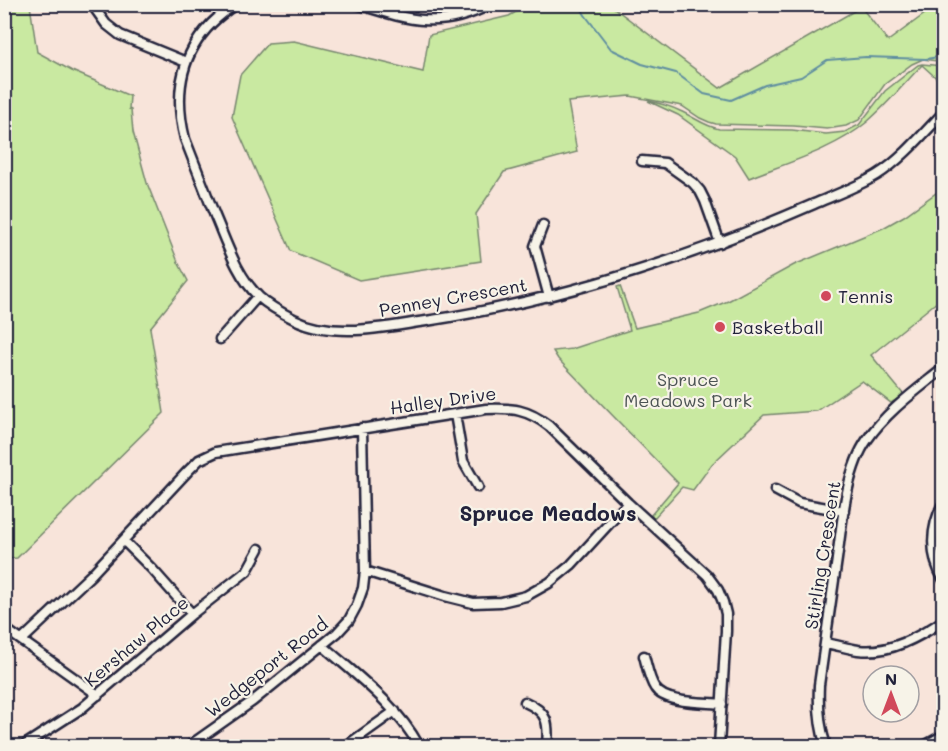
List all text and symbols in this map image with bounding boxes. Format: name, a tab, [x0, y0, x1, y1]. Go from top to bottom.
street label: Penney Crescent	[377, 272, 529, 322]
place label: Tennis	[838, 284, 893, 308]
marker: Tennis	[819, 289, 833, 303]
place label: Basketball	[732, 315, 823, 339]
marker: Basketball	[713, 320, 727, 334]
park label: Spruce Meadows Park	[624, 367, 752, 412]
street label: Halley Drive	[388, 381, 498, 419]
street label: Stirling Crescent	[798, 479, 846, 631]
district label: Spruce Meadows	[459, 499, 637, 526]
street label: Kershaw Place	[79, 590, 193, 692]
street label: Wedgeport Road	[200, 612, 332, 722]
north arrow	[861, 664, 921, 724]
text: N	[885, 668, 897, 689]

